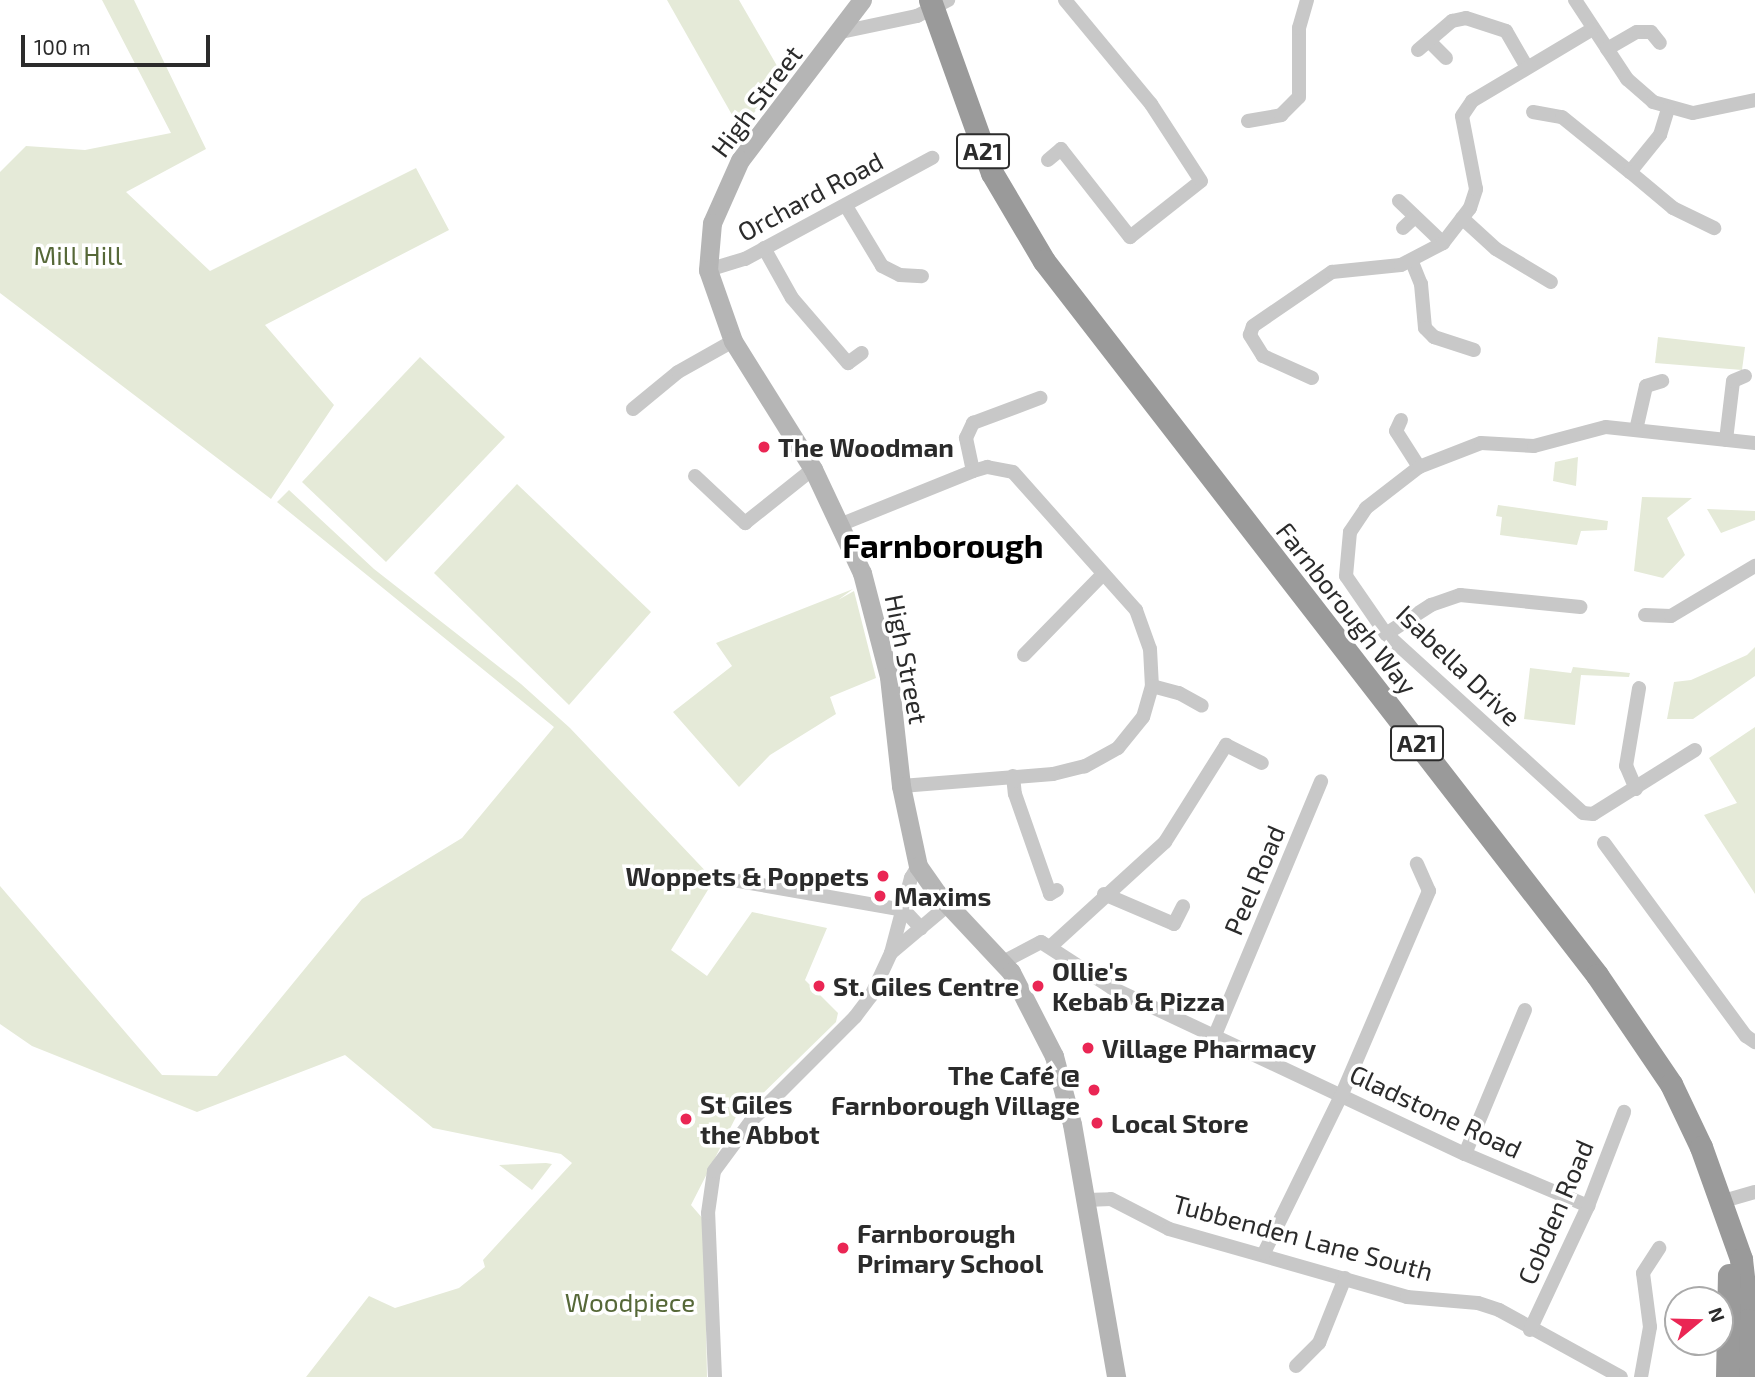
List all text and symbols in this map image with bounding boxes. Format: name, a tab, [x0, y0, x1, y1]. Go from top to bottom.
scale bar	[24, 21, 214, 65]
text: 100 m	[34, 34, 91, 59]
street label: High Street	[704, 39, 808, 163]
road number: A21	[955, 131, 1011, 172]
street label: Orchard Road	[732, 145, 888, 247]
park label: Mill Hill	[33, 239, 123, 271]
place label: The Woodman	[778, 431, 954, 463]
marker: The Woodman	[756, 439, 772, 455]
street label: Farnborough Way	[1270, 516, 1424, 700]
district label: Farnborough	[842, 526, 1044, 566]
street label: High Street	[879, 591, 935, 727]
street label: Isabella Drive	[1391, 598, 1527, 732]
road number: A21	[1389, 722, 1445, 764]
street label: Peel Road	[1217, 820, 1291, 940]
place label: Woppets & Poppets	[626, 860, 869, 892]
marker: Woppets & Poppets	[875, 868, 891, 884]
place label: Maxims	[894, 880, 991, 912]
marker: Maxims	[872, 888, 888, 904]
place label: Ollie's Kebab & Pizza	[1052, 955, 1225, 1016]
place label: St. Giles Centre	[833, 970, 1019, 1002]
marker: St. Giles Centre	[811, 978, 827, 994]
marker: Ollie's Kebab & Pizza	[1030, 978, 1046, 994]
place label: Village Pharmacy	[1102, 1032, 1316, 1064]
marker: Village Pharmacy	[1080, 1040, 1096, 1056]
street label: Gladstone Road	[1345, 1058, 1527, 1164]
place label: The Café @ Farnborough Village	[830, 1059, 1080, 1120]
marker: The Café @ Farnborough Village	[1086, 1082, 1102, 1098]
place label: St Giles the Abbot	[700, 1088, 820, 1150]
place label: Local Store	[1111, 1107, 1249, 1139]
marker: St Giles the Abbot	[678, 1111, 694, 1127]
marker: Local Store	[1089, 1115, 1105, 1131]
street label: Cobden Road	[1511, 1135, 1599, 1289]
street label: Tubbenden Lane South	[1170, 1187, 1436, 1287]
place label: Farnborough Primary School	[857, 1217, 1044, 1278]
marker: Farnborough Primary School	[835, 1240, 851, 1256]
park label: Woodpiece	[565, 1286, 695, 1318]
north arrow	[1664, 1286, 1734, 1356]
text: N	[1704, 1304, 1731, 1325]

